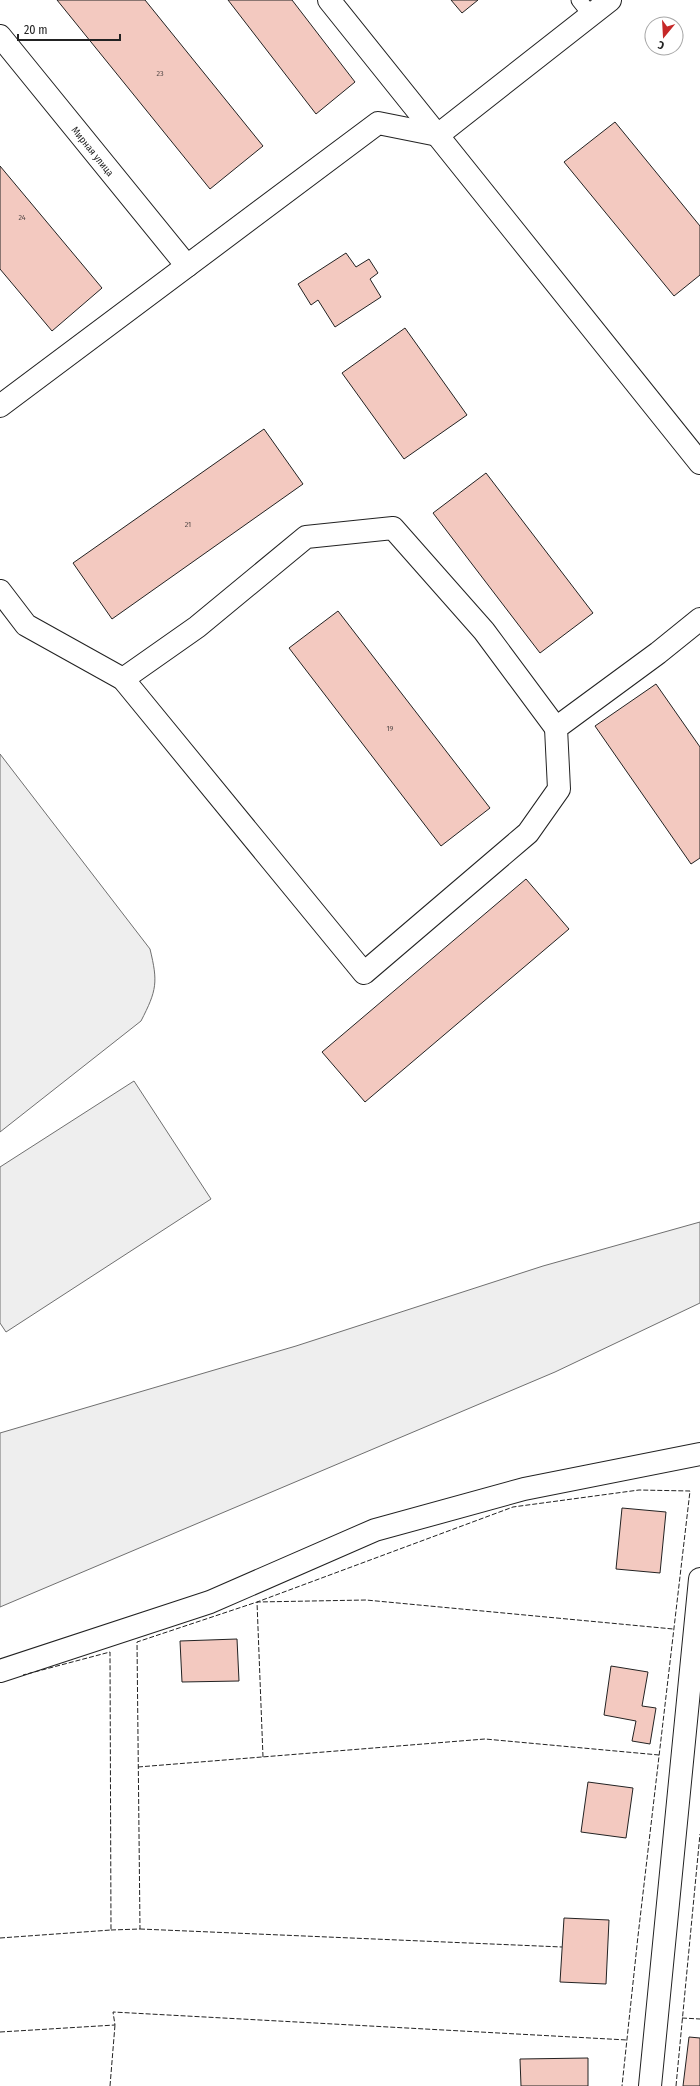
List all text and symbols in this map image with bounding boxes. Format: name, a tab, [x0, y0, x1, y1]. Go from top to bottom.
scale bar	[18, 16, 120, 42]
north arrow	[644, 16, 684, 56]
text: 20 m	[24, 23, 48, 37]
text: С	[656, 38, 666, 52]
house number: 23	[156, 69, 164, 78]
street label: Мирная улица	[69, 124, 116, 179]
house number: 24	[18, 213, 26, 222]
house number: 21	[185, 520, 191, 529]
house number: 19	[386, 724, 394, 733]

